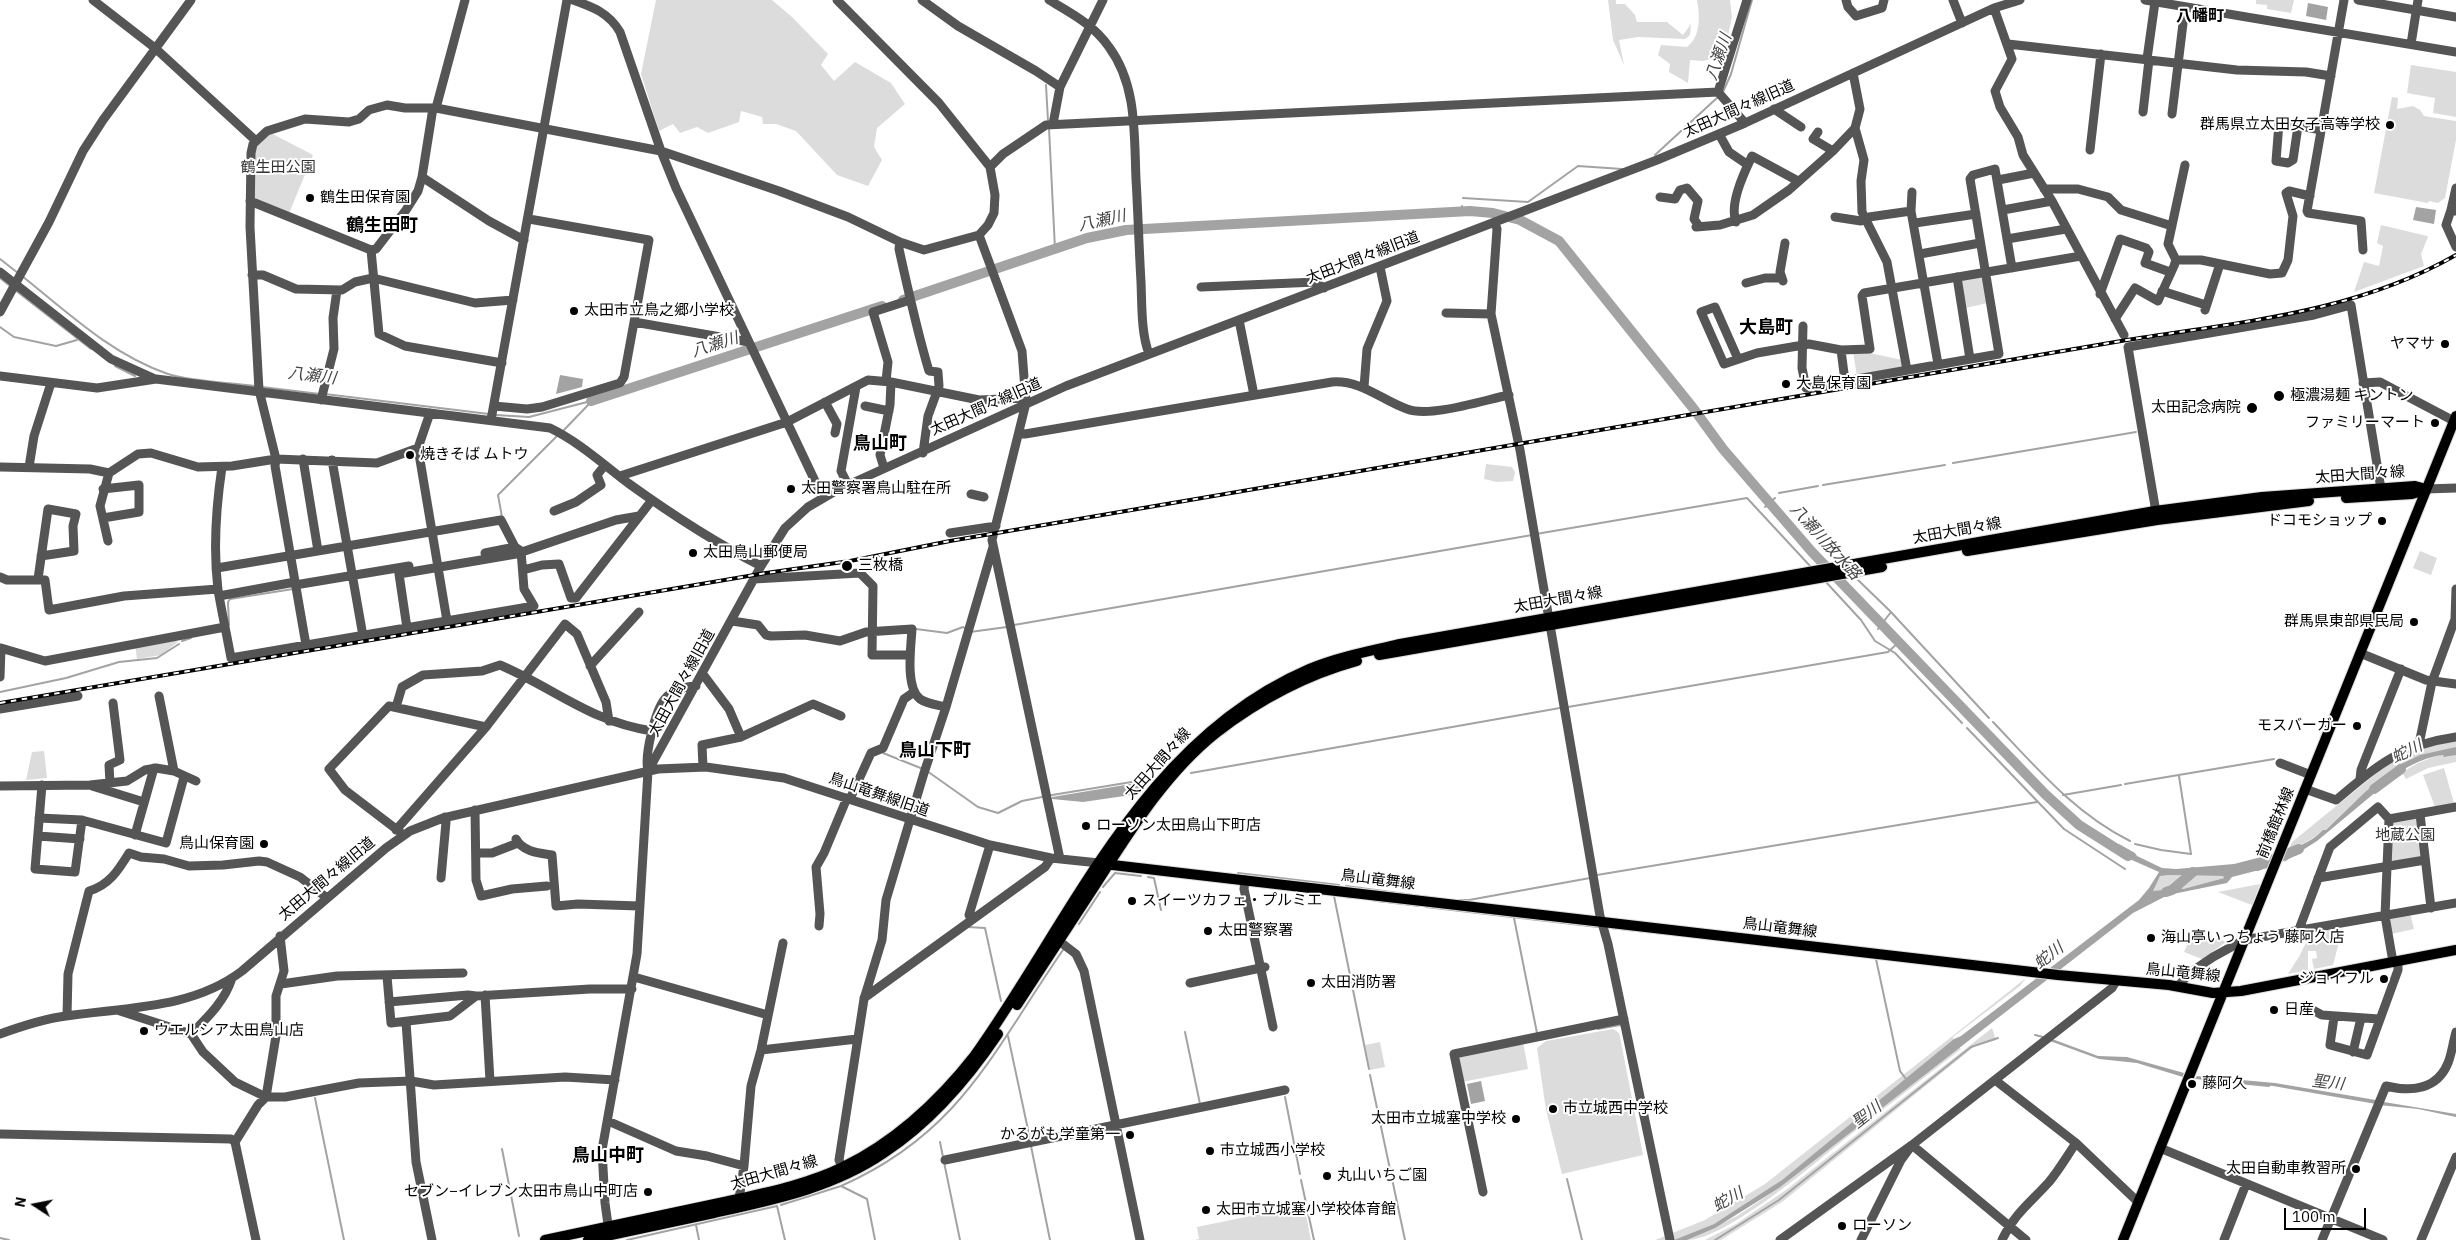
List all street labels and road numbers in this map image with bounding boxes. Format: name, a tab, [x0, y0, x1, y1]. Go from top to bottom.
street label: 太田大間々線旧道	[1681, 76, 1797, 142]
street label: 太田大間々線旧道	[1304, 228, 1422, 288]
street label: 太田大間々線旧道	[928, 374, 1044, 440]
street label: 太田大間々線	[2314, 463, 2406, 487]
street label: 太田大間々線	[1911, 514, 2003, 548]
street label: 太田大間々線	[1512, 583, 1604, 617]
street label: 太田大間々線旧道	[645, 626, 719, 740]
street label: 太田大間々線	[1121, 725, 1195, 803]
street label: 鳥山竜舞線旧道	[826, 769, 932, 821]
street label: 前橋館林線	[2254, 785, 2298, 861]
street label: 太田大間々線旧道	[275, 834, 379, 924]
street label: 鳥山竜舞線	[1340, 866, 1416, 894]
street label: 鳥山竜舞線	[1742, 914, 1818, 942]
street label: 鳥山竜舞線	[2145, 960, 2221, 986]
street label: 太田大間々線	[728, 1152, 820, 1194]

